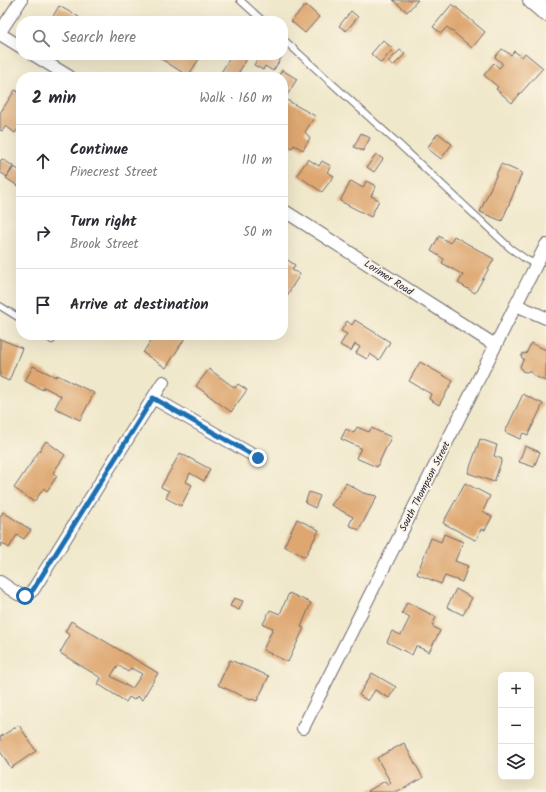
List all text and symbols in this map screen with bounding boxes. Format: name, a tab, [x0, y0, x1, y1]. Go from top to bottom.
search box	[16, 16, 288, 60]
text: Search here	[62, 26, 136, 50]
icon: search	[30, 27, 52, 49]
text: 2 min	[32, 85, 76, 112]
text: Walk · 160 m	[200, 88, 272, 109]
text: Continue	[70, 138, 128, 162]
icon: ahead	[32, 150, 54, 172]
text: 110 m	[242, 150, 272, 171]
text: Pinecrest Street	[70, 162, 158, 183]
text: Turn right	[70, 210, 137, 234]
icon: right	[32, 222, 54, 244]
text: 50 m	[243, 222, 272, 243]
text: Brook Street	[70, 234, 139, 255]
street label: Lorimer Road	[361, 256, 417, 300]
text: Arrive at destination	[70, 293, 209, 317]
icon: arrive	[32, 294, 54, 316]
street label: South Thompson Street	[395, 438, 455, 534]
route end	[249, 449, 267, 467]
route start	[16, 587, 34, 605]
map controls	[498, 672, 534, 780]
button: +	[498, 672, 534, 708]
button: −	[498, 708, 534, 744]
button: layers	[498, 744, 534, 780]

